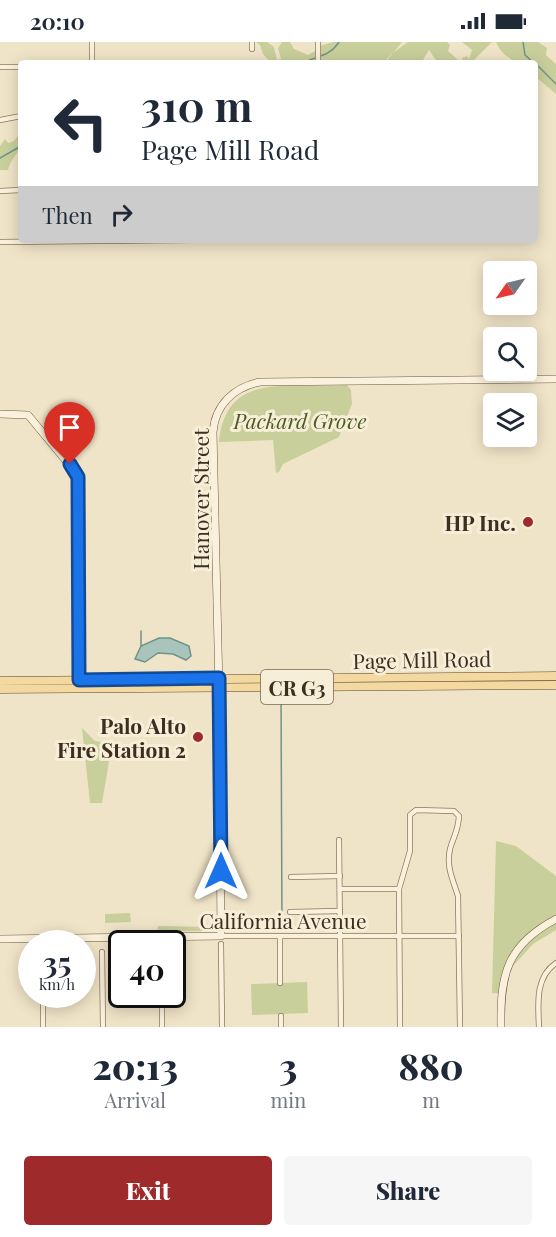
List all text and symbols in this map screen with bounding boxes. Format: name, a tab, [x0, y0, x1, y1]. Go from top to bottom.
text: 20:10	[30, 6, 85, 36]
text: 310 m	[141, 77, 252, 133]
icon: left	[42, 84, 120, 162]
text: Page Mill Road	[141, 131, 319, 167]
icon: right	[105, 198, 138, 231]
text: Then	[42, 200, 93, 230]
north arrow	[483, 261, 537, 315]
map controls	[483, 261, 537, 447]
button: search	[483, 327, 537, 381]
button: layers	[483, 393, 537, 447]
pin	[44, 402, 95, 464]
park label: Packard Grove	[232, 406, 367, 434]
icon: arrive	[53, 411, 86, 444]
street label: Hanover Street	[186, 428, 214, 570]
place label: HP Inc.	[445, 508, 516, 536]
marker: HP Inc.	[521, 515, 535, 529]
street label: Page Mill Road	[352, 644, 492, 674]
road number: CR G3	[261, 670, 333, 704]
place label: Palo Alto Fire Station 2	[57, 711, 186, 763]
marker: Palo Alto Fire Station 2	[191, 730, 205, 744]
position arrow	[189, 839, 253, 903]
street label: California Avenue	[199, 906, 367, 934]
speed limit sign: 40	[108, 930, 186, 1008]
text: 35	[43, 942, 71, 982]
text: km/h	[39, 974, 75, 994]
text: 20:13	[92, 1041, 178, 1089]
text: 3	[279, 1041, 297, 1089]
text: 880	[398, 1041, 464, 1089]
text: Arrival	[104, 1086, 166, 1113]
text: min	[271, 1086, 306, 1113]
text: m	[422, 1086, 440, 1113]
button: Exit	[24, 1156, 272, 1225]
button: Share	[284, 1156, 532, 1225]

